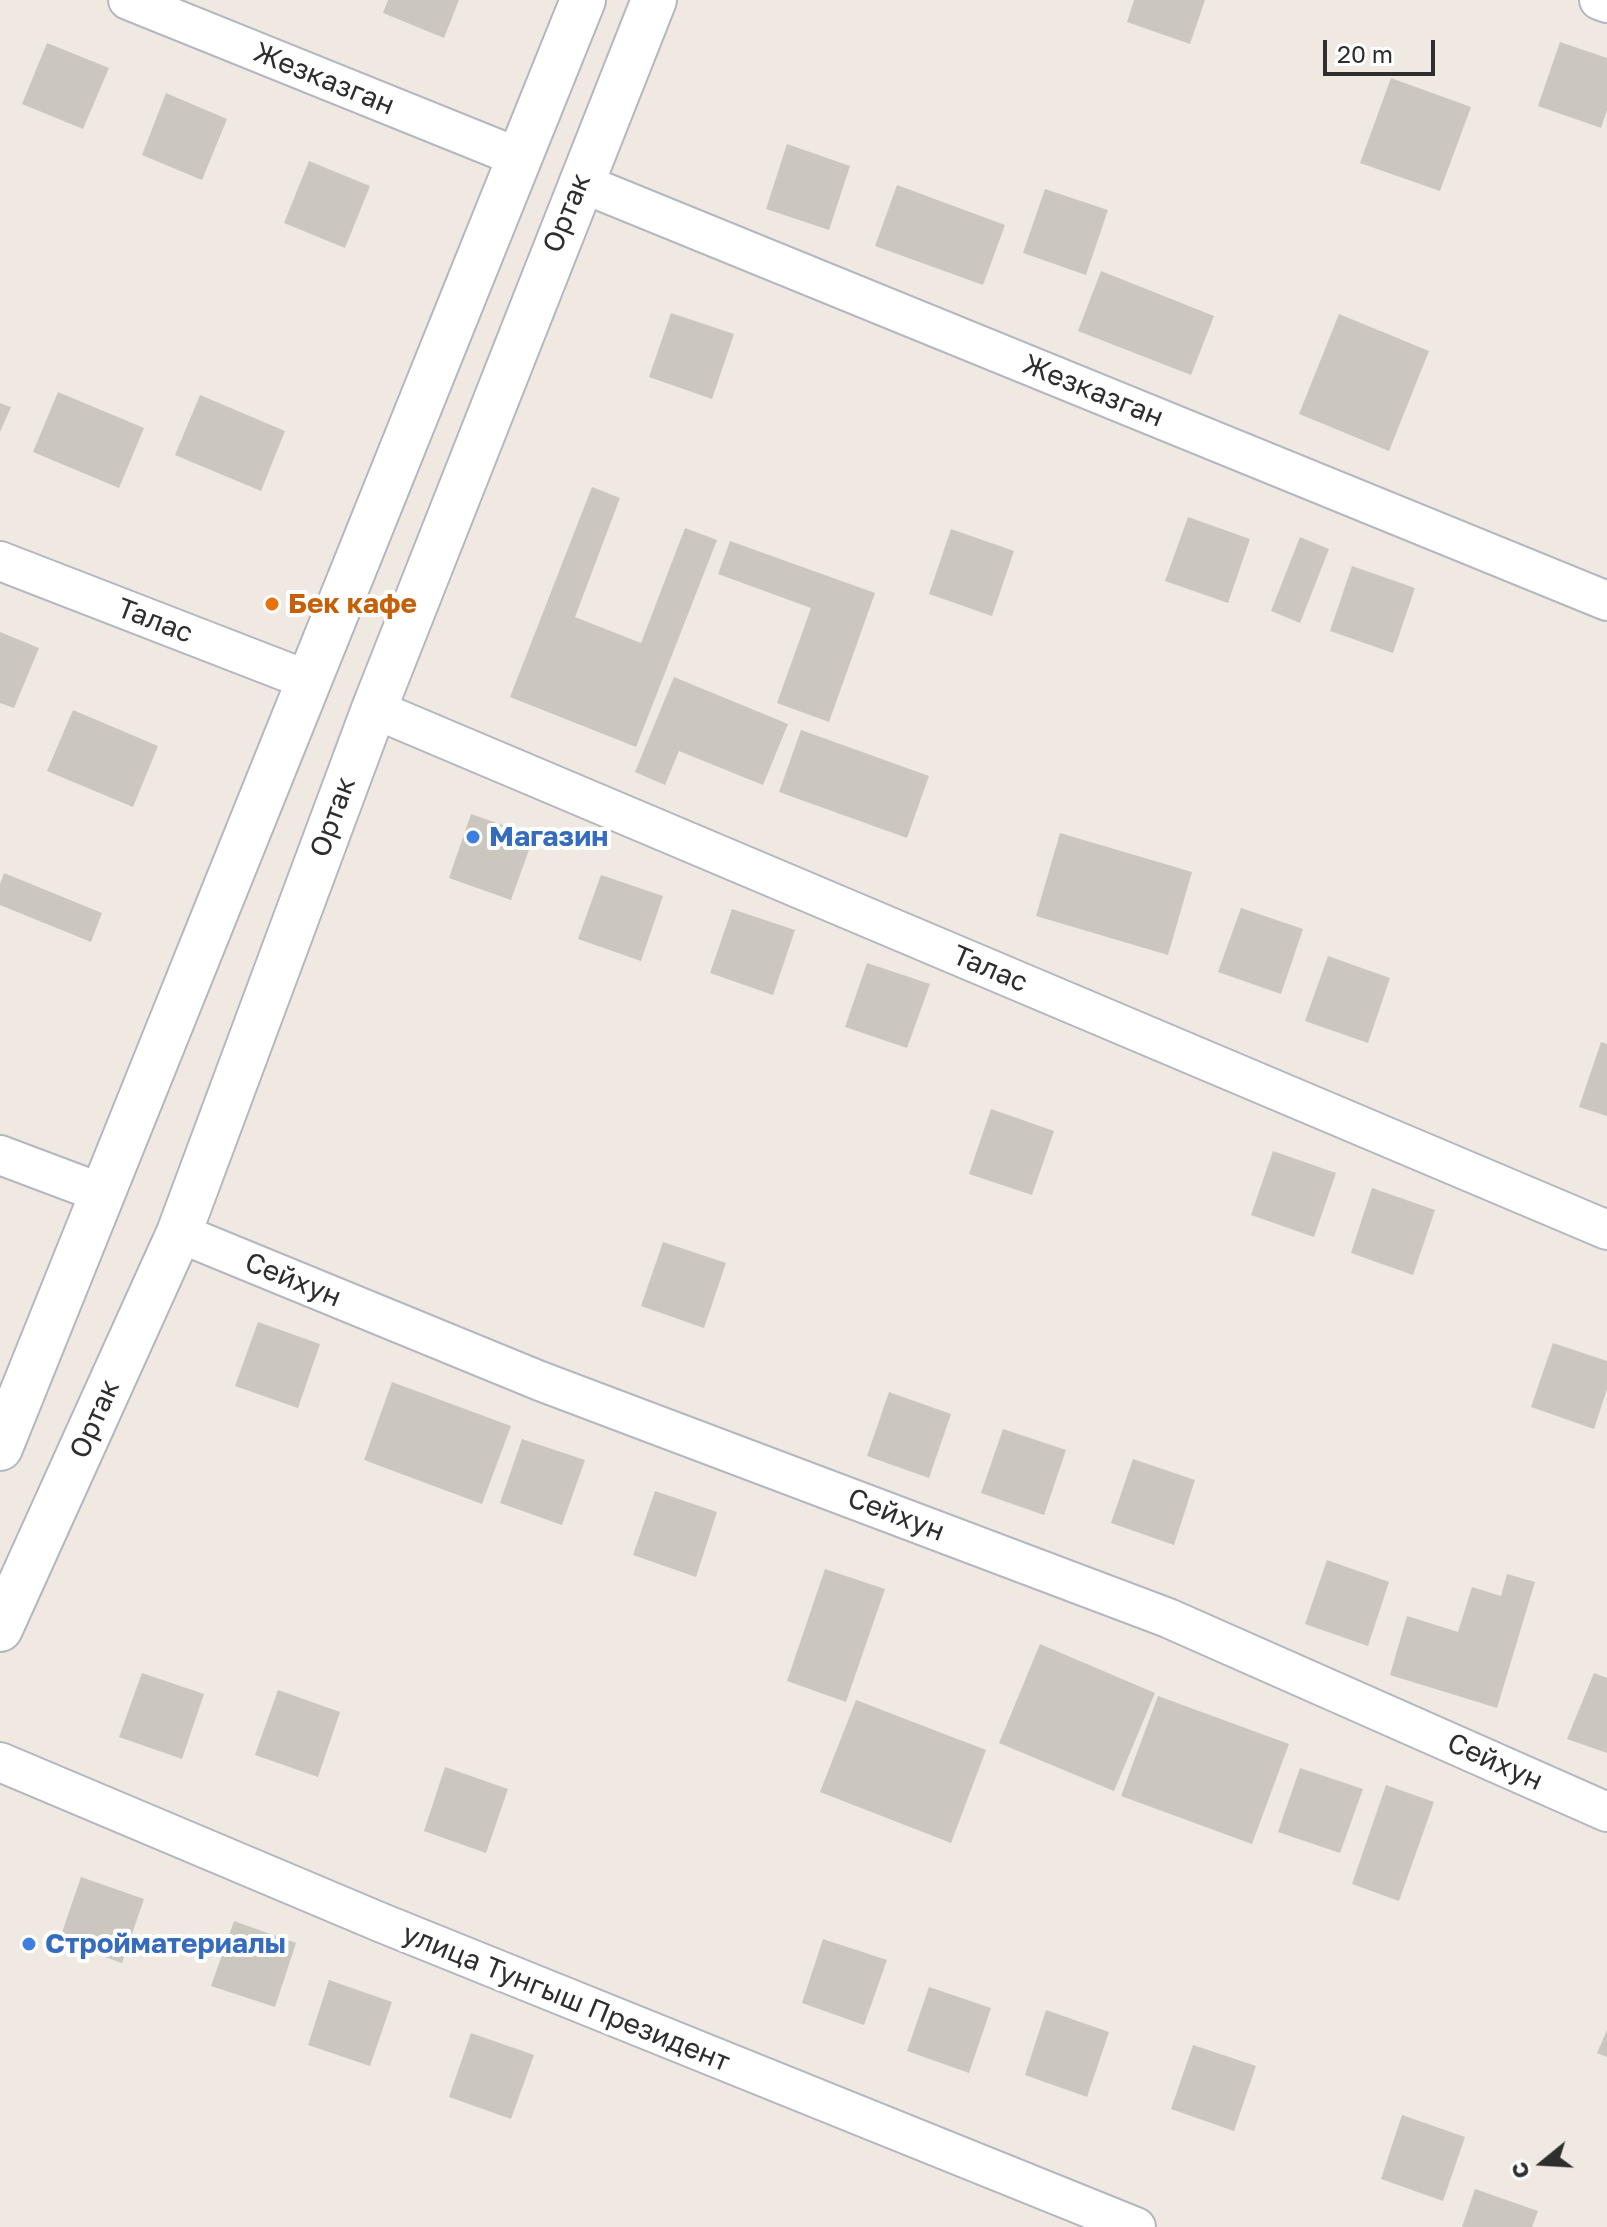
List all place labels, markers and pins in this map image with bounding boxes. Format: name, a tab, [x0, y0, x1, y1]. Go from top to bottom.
place label: Бек кафе	[288, 587, 417, 621]
marker: Бек кафе	[263, 595, 281, 613]
place label: Магазин	[489, 820, 608, 854]
marker: Магазин	[464, 828, 482, 846]
place label: Стройматериалы	[45, 1927, 286, 1961]
marker: Стройматериалы	[20, 1935, 38, 1953]

